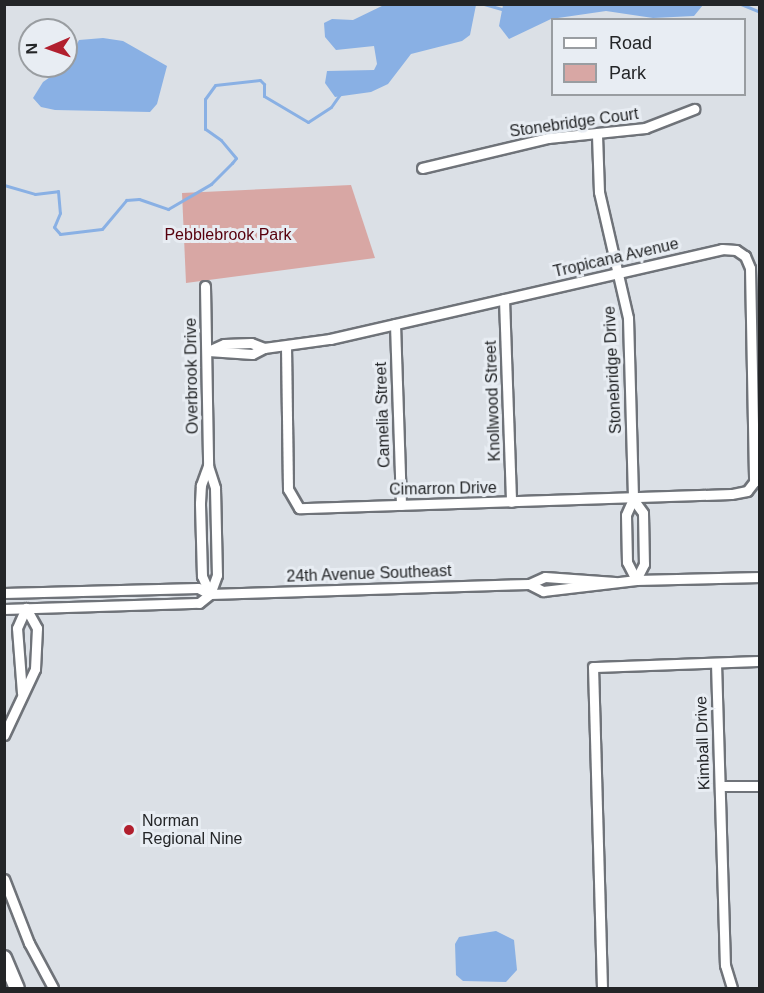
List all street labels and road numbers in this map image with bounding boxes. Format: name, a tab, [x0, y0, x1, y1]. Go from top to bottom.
street label: Stonebridge Court	[508, 104, 640, 142]
street label: Tropicana Avenue	[551, 234, 681, 282]
street label: Stonebridge Drive	[600, 306, 626, 434]
street label: Overbrook Drive	[181, 318, 203, 434]
street label: Knollwood Street	[481, 340, 505, 462]
street label: Camelia Street	[372, 362, 394, 468]
street label: Cimarron Drive	[389, 478, 497, 500]
street label: 24th Avenue Southeast	[286, 562, 452, 586]
street label: Kimball Drive	[692, 696, 714, 790]

